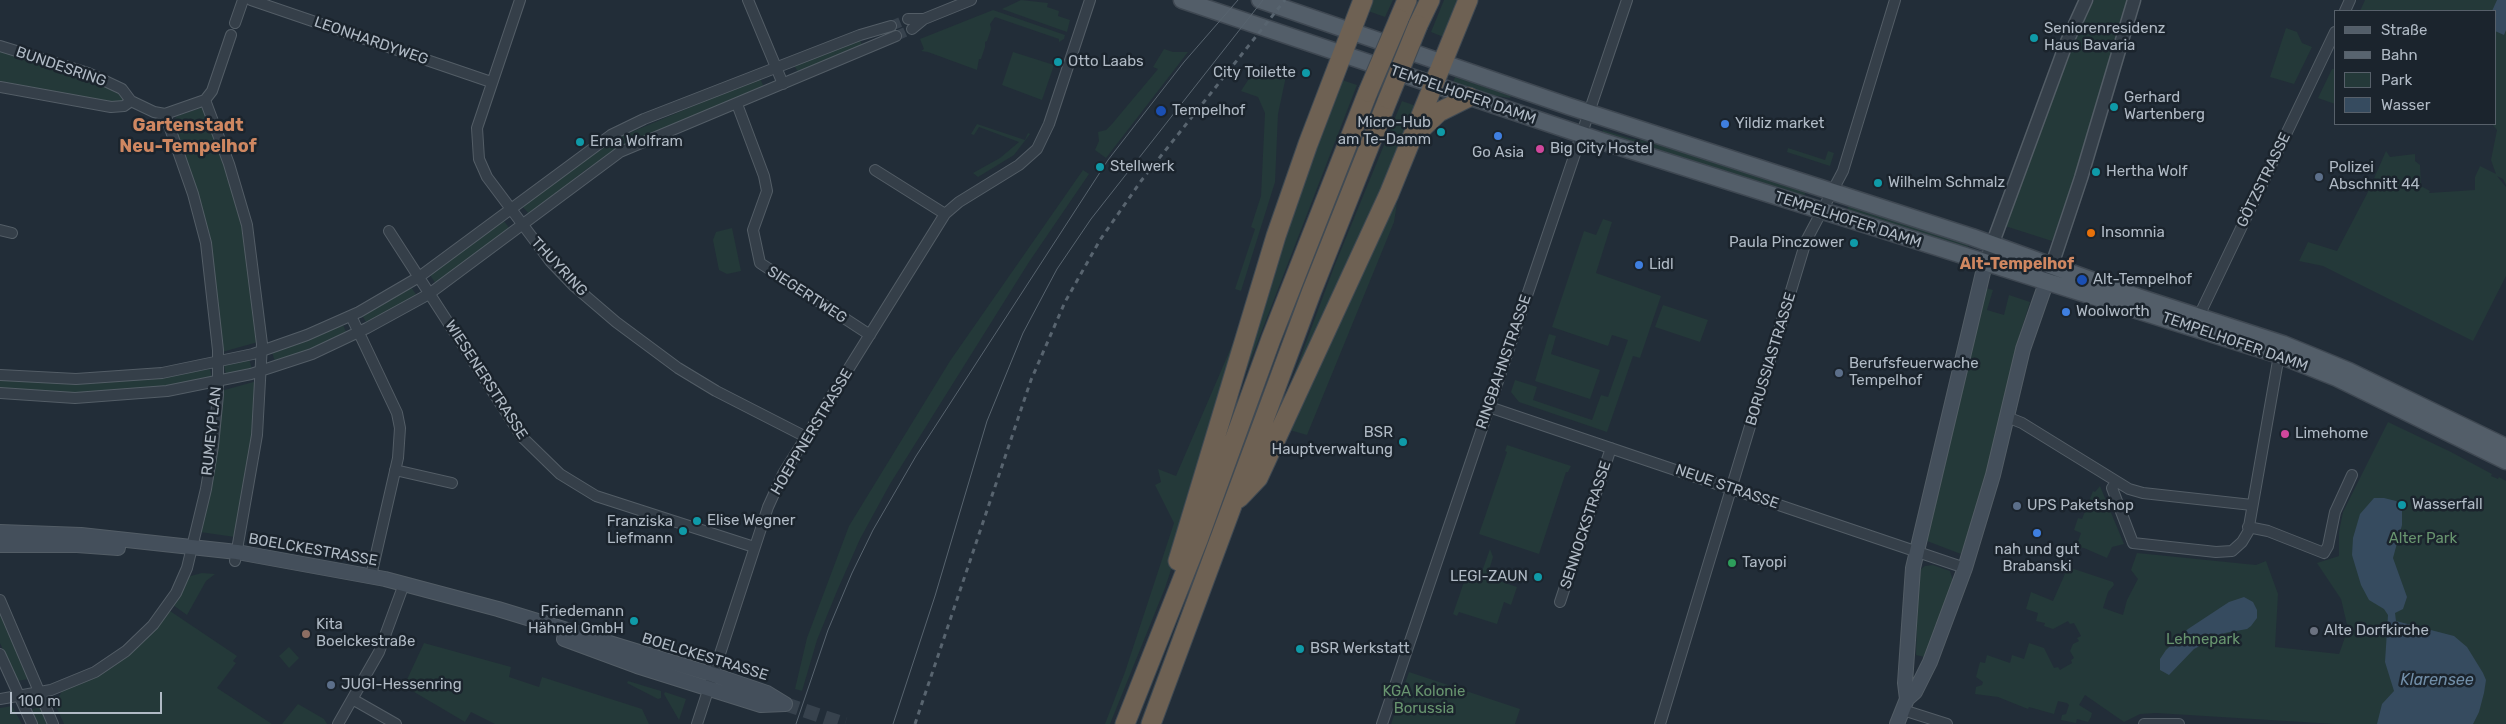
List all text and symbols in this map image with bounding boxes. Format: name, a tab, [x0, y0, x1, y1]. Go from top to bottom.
legend	[2334, 10, 2496, 125]
street label: LEONHARDYWEG	[312, 13, 430, 69]
place label: Seniorenresidenz Haus Bavaria	[2044, 20, 2165, 55]
text: Straße	[2381, 21, 2427, 39]
marker: Seniorenresidenz Haus Bavaria	[2028, 32, 2040, 44]
street label: BUNDESRING	[14, 43, 108, 91]
text: Bahn	[2381, 46, 2418, 64]
place label: Otto Laabs	[1068, 53, 1144, 71]
marker: Otto Laabs	[1052, 56, 1064, 68]
street label: TEMPELHOFER DAMM	[1388, 62, 1538, 128]
place label: City Toilette	[1213, 64, 1296, 82]
marker: City Toilette	[1300, 67, 1312, 79]
text: Park	[2381, 71, 2412, 89]
place label: Gerhard Wartenberg	[2124, 89, 2205, 124]
text: Wasser	[2381, 96, 2430, 114]
marker: Gerhard Wartenberg	[2108, 101, 2120, 113]
place label: Tempelhof	[1172, 102, 1245, 120]
marker: Tempelhof	[1154, 104, 1168, 118]
place label: Micro-Hub am Te-Damm	[1338, 114, 1431, 149]
district label: Gartenstadt Neu-Tempelhof	[119, 115, 257, 158]
place label: Yildiz market	[1735, 115, 1824, 133]
marker: Yildiz market	[1719, 118, 1731, 130]
marker: Micro-Hub am Te-Damm	[1435, 126, 1447, 138]
marker: Go Asia	[1492, 130, 1504, 142]
street label: GÖTZSTRASSE	[2233, 130, 2295, 230]
place label: Erna Wolfram	[590, 133, 683, 151]
marker: Erna Wolfram	[574, 136, 586, 148]
place label: Big City Hostel	[1550, 140, 1653, 158]
marker: Big City Hostel	[1534, 143, 1546, 155]
place label: Go Asia	[1472, 144, 1524, 162]
place label: Stellwerk	[1110, 158, 1175, 176]
place label: Polizei Abschnitt 44	[2329, 159, 2420, 194]
marker: Stellwerk	[1094, 161, 1106, 173]
place label: Hertha Wolf	[2106, 163, 2187, 181]
marker: Hertha Wolf	[2090, 166, 2102, 178]
marker: Polizei Abschnitt 44	[2313, 171, 2325, 183]
place label: Wilhelm Schmalz	[1888, 174, 2005, 192]
marker: Wilhelm Schmalz	[1872, 177, 1884, 189]
street label: TEMPELHOFER DAMM	[1772, 188, 1924, 252]
place label: Insomnia	[2101, 224, 2165, 242]
marker: Insomnia	[2085, 227, 2097, 239]
street label: THUYRING	[527, 234, 591, 300]
place label: Paula Pinczower	[1729, 234, 1844, 252]
marker: Paula Pinczower	[1848, 237, 1860, 249]
district label: Alt-Tempelhof	[1960, 254, 2074, 274]
place label: Lidl	[1649, 256, 1674, 274]
marker: Lidl	[1633, 259, 1645, 271]
street label: SIEGERTWEG	[764, 263, 850, 327]
place label: Alt-Tempelhof	[2093, 271, 2192, 289]
marker: Alt-Tempelhof	[2075, 273, 2089, 287]
street label: BORUSSIASTRASSE	[1742, 290, 1800, 428]
street label: RINGBAHNSTRASSE	[1473, 292, 1535, 432]
place label: Woolworth	[2076, 303, 2150, 321]
marker: Woolworth	[2060, 306, 2072, 318]
street label: TEMPELHOFER DAMM	[2160, 309, 2310, 375]
street label: WIESENERSTRASSE	[441, 317, 531, 443]
place label: Berufsfeuerwache Tempelhof	[1849, 355, 1979, 390]
street label: HOEPPNERSTRASSE	[767, 366, 857, 498]
marker: Berufsfeuerwache Tempelhof	[1833, 367, 1845, 379]
street label: RUMEYPLAN	[198, 386, 226, 476]
place label: BSR Hauptverwaltung	[1271, 424, 1393, 459]
place label: Limehome	[2295, 425, 2368, 443]
marker: Limehome	[2279, 428, 2291, 440]
marker: BSR Hauptverwaltung	[1397, 436, 1409, 448]
street label: SENNOCKSTRASSE	[1557, 459, 1615, 591]
street label: NEUE STRASSE	[1673, 461, 1781, 513]
place label: Wasserfall	[2412, 496, 2483, 514]
place label: UPS Paketshop	[2027, 497, 2134, 515]
marker: Wasserfall	[2396, 499, 2408, 511]
marker: UPS Paketshop	[2011, 500, 2023, 512]
place label: Elise Wegner	[707, 512, 795, 530]
place label: Franziska Liefmann	[607, 513, 673, 548]
marker: Elise Wegner	[691, 515, 703, 527]
marker: Franziska Liefmann	[677, 525, 689, 537]
marker: nah und gut Brabanski	[2031, 527, 2043, 539]
street label: BOELCKESTRASSE	[247, 530, 379, 570]
park label: Alter Park	[2389, 530, 2457, 548]
place label: nah und gut Brabanski	[1995, 541, 2079, 576]
place label: Tayopi	[1742, 554, 1787, 572]
marker: Tayopi	[1726, 557, 1738, 569]
place label: LEGI-ZAUN	[1450, 568, 1528, 586]
marker: LEGI-ZAUN	[1532, 571, 1544, 583]
place label: Friedemann Hähnel GmbH	[528, 603, 624, 638]
marker: Friedemann Hähnel GmbH	[628, 615, 640, 627]
place label: Kita Boelckestraße	[316, 616, 415, 651]
place label: Alte Dorfkirche	[2324, 622, 2429, 640]
marker: Alte Dorfkirche	[2308, 625, 2320, 637]
marker: Kita Boelckestraße	[300, 628, 312, 640]
street label: BOELCKESTRASSE	[640, 629, 770, 685]
park label: Lehnepark	[2166, 631, 2240, 649]
place label: BSR Werkstatt	[1310, 640, 1410, 658]
marker: BSR Werkstatt	[1294, 643, 1306, 655]
water label: Klarensee	[2400, 670, 2474, 690]
place label: JUGI-Hessenring	[341, 676, 462, 694]
marker: JUGI-Hessenring	[325, 679, 337, 691]
scale bar	[12, 682, 165, 714]
park label: KGA Kolonie Borussia	[1383, 683, 1465, 718]
text: 100 m	[18, 692, 60, 710]

